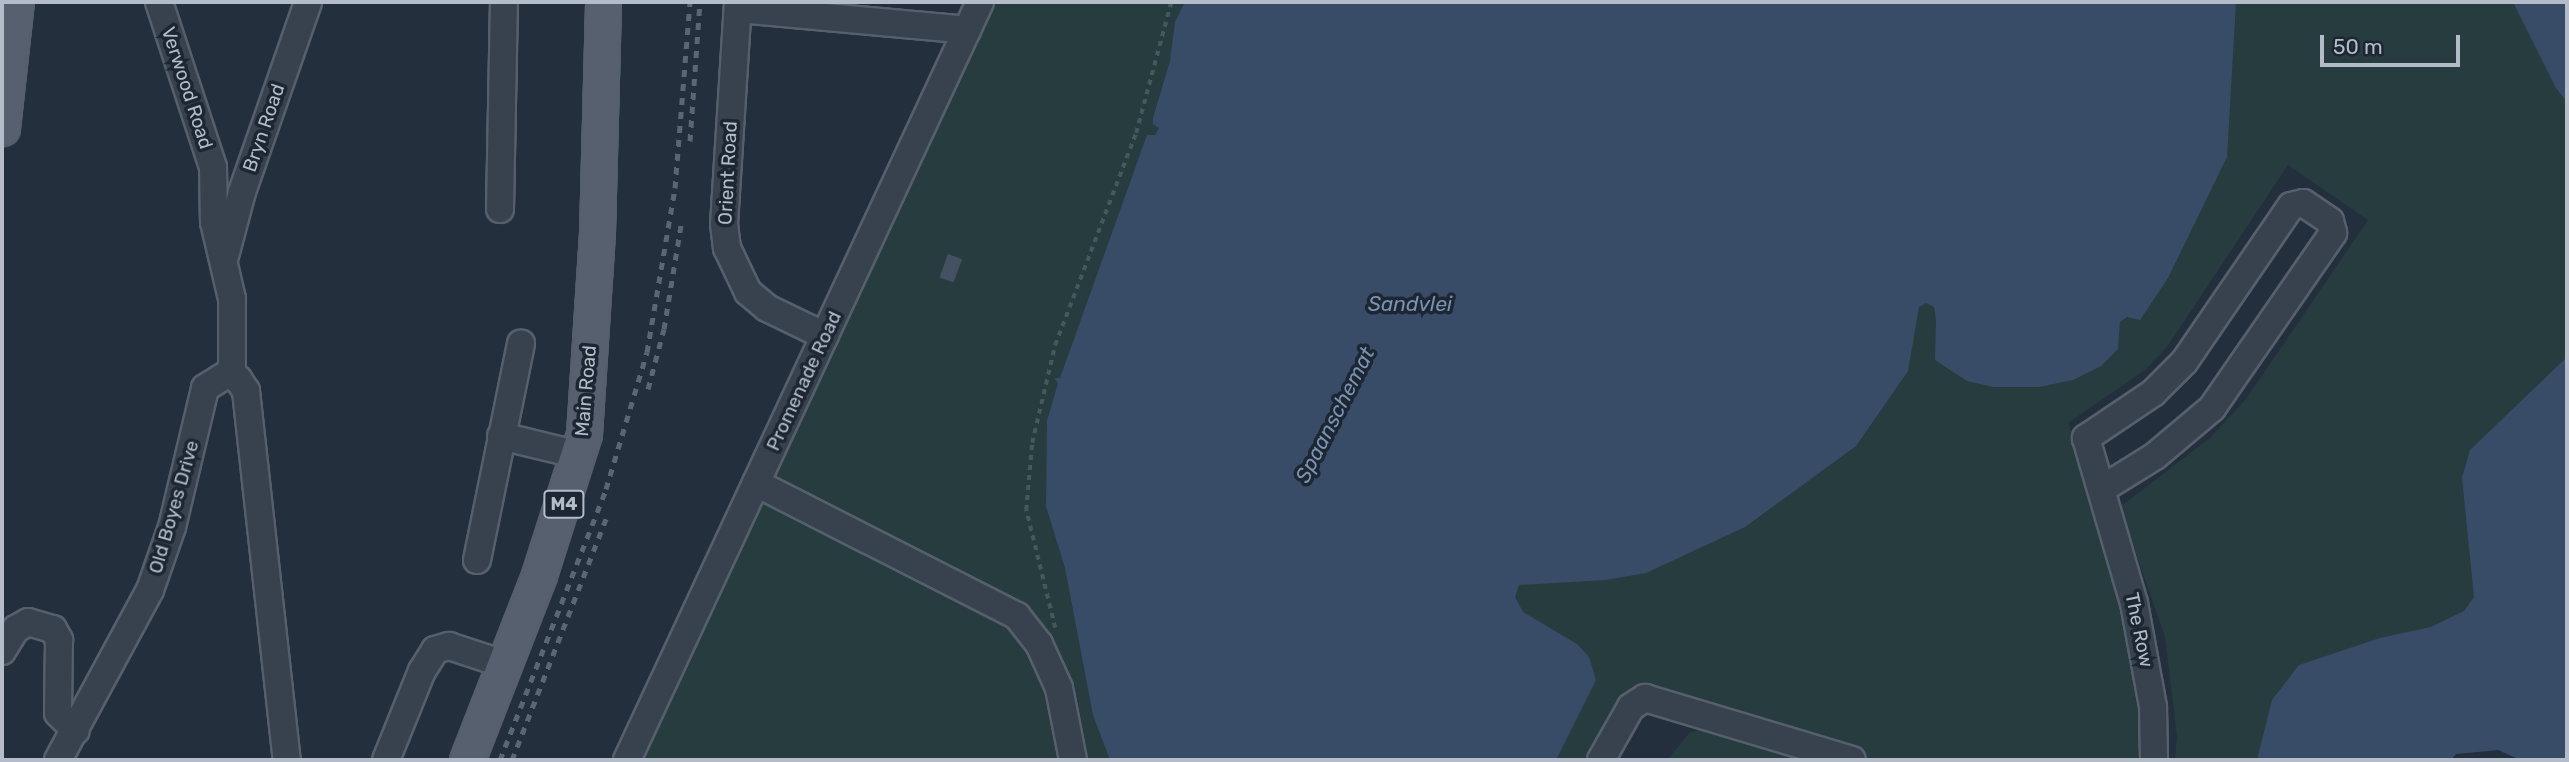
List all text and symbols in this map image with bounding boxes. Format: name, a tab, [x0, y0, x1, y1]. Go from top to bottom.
scale bar	[2324, 21, 2464, 65]
street label: Verwood Road	[157, 24, 217, 152]
text: 50 m	[2333, 34, 2383, 59]
street label: Bryn Road	[238, 81, 290, 175]
street label: Orient Road	[714, 121, 742, 225]
water label: Sandvlei	[1368, 291, 1452, 317]
street label: Promenade Road	[762, 308, 846, 454]
water label: Spaanschemat	[1290, 343, 1380, 487]
street label: Main Road	[571, 344, 601, 438]
street label: Old Boyes Drive	[144, 438, 204, 576]
road number: M4	[543, 490, 585, 518]
street label: The Row	[2120, 591, 2158, 669]

